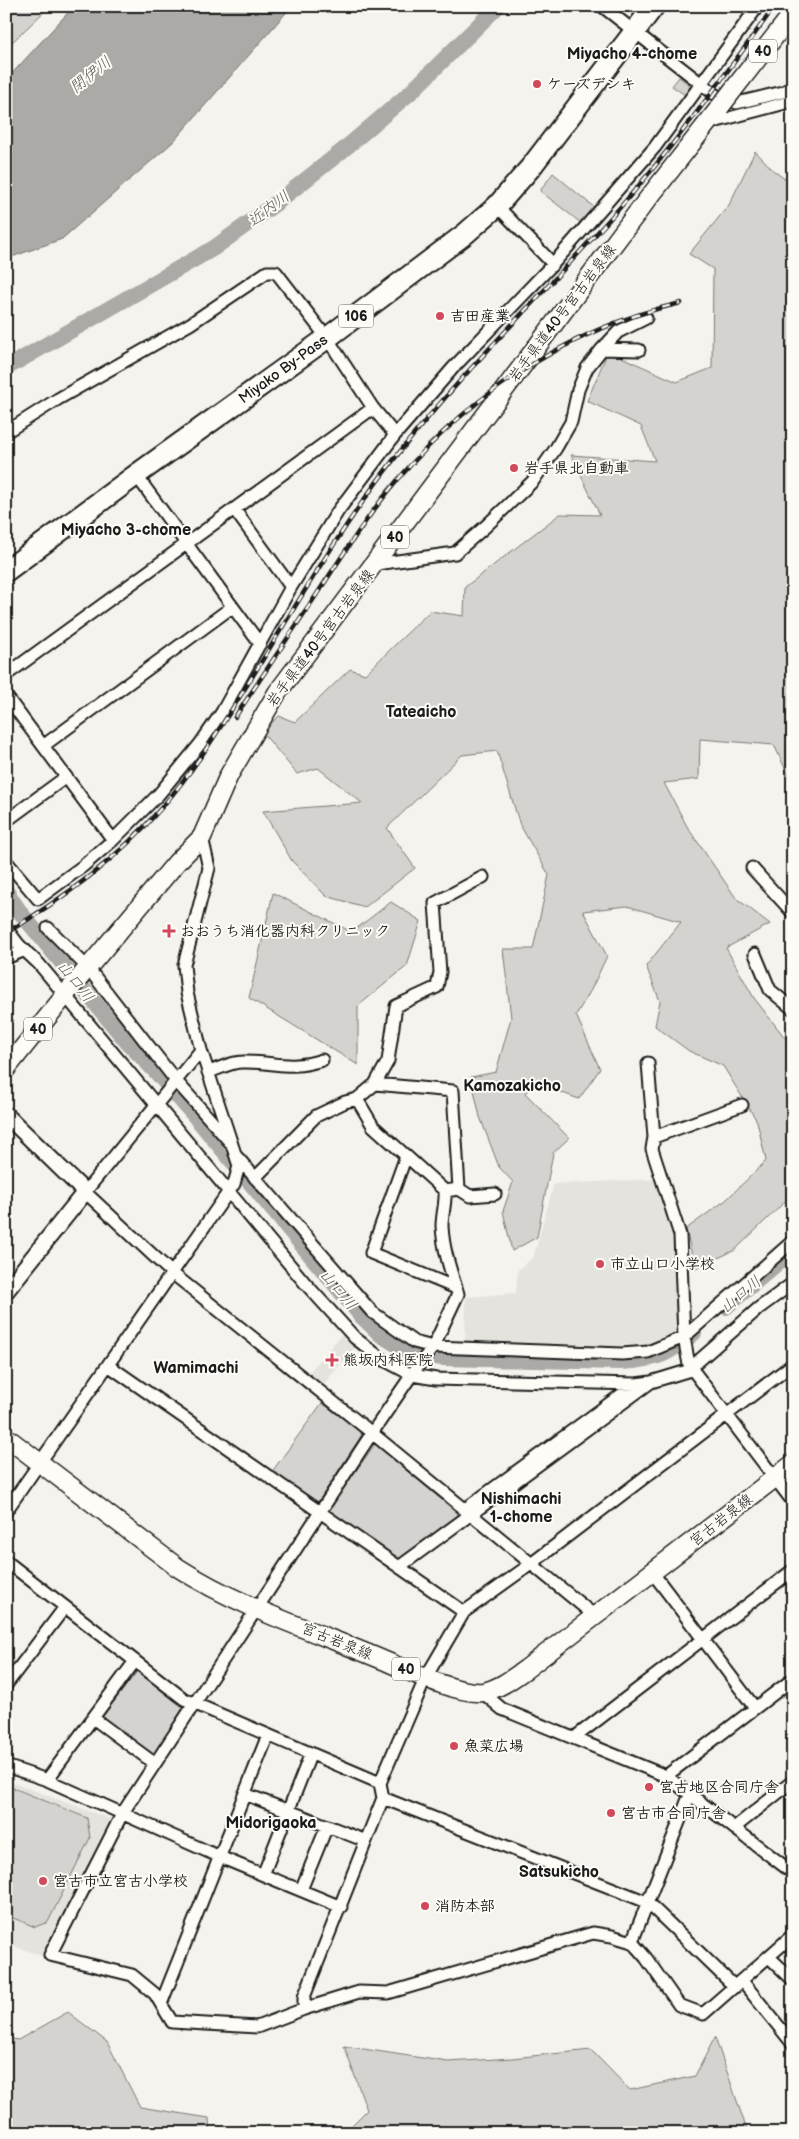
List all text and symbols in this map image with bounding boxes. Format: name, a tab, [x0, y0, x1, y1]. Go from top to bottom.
road number: 40	[749, 40, 777, 62]
district label: Miyacho 4-chome	[567, 45, 697, 64]
water label: 閉伊川	[66, 53, 116, 98]
place label: ケーズデンキ	[547, 75, 636, 94]
marker: ケーズデンキ	[531, 78, 543, 90]
water label: 近内川	[244, 187, 294, 231]
street label: 岩手県道40号宮古岩泉線	[504, 241, 621, 386]
road number: 106	[338, 304, 374, 328]
place label: 吉田産業	[450, 307, 510, 326]
marker: 吉田産業	[434, 310, 446, 322]
street label: Miyako By-Pass	[235, 330, 332, 408]
place label: 岩手県北自動車	[524, 459, 629, 478]
marker: 岩手県北自動車	[508, 462, 520, 474]
district label: Miyacho 3-chome	[61, 521, 191, 540]
road number: 40	[381, 526, 409, 548]
street label: 岩手県道40号宮古岩泉線	[262, 566, 379, 711]
district label: Tateaicho	[386, 703, 456, 722]
place label: おおうち消化器内科クリニック	[180, 922, 390, 941]
marker: おおうち消化器内科クリニック	[162, 924, 176, 938]
water label: 山口川	[52, 957, 97, 1007]
road number: 40	[24, 1018, 52, 1040]
district label: Kamozakicho	[463, 1077, 561, 1096]
place label: 市立山口小学校	[610, 1255, 715, 1274]
marker: 市立山口小学校	[594, 1258, 606, 1270]
water label: 山口川	[315, 1265, 361, 1314]
water label: 山口川	[716, 1272, 765, 1318]
place label: 熊坂内科医院	[343, 1351, 433, 1370]
marker: 熊坂内科医院	[325, 1353, 339, 1367]
district label: Wamimachi	[154, 1359, 239, 1378]
district label: Nishimachi 1-chome	[481, 1490, 561, 1527]
street label: 宮古岩泉線	[686, 1490, 757, 1551]
street label: 宮古岩泉線	[298, 1619, 375, 1664]
road number: 40	[392, 1658, 420, 1680]
place label: 魚菜広場	[464, 1737, 524, 1756]
marker: 魚菜広場	[448, 1740, 460, 1752]
place label: 宮古地区合同庁舎	[659, 1778, 779, 1797]
marker: 宮古地区合同庁舎	[643, 1781, 655, 1793]
place label: 宮古市合同庁舎	[621, 1804, 726, 1823]
marker: 宮古市合同庁舎	[605, 1807, 617, 1819]
district label: Midorigaoka	[225, 1814, 317, 1833]
district label: Satsukicho	[519, 1863, 599, 1882]
place label: 宮古市立宮古小学校	[53, 1872, 188, 1891]
marker: 宮古市立宮古小学校	[37, 1875, 49, 1887]
place label: 消防本部	[435, 1897, 495, 1916]
marker: 消防本部	[419, 1900, 431, 1912]

